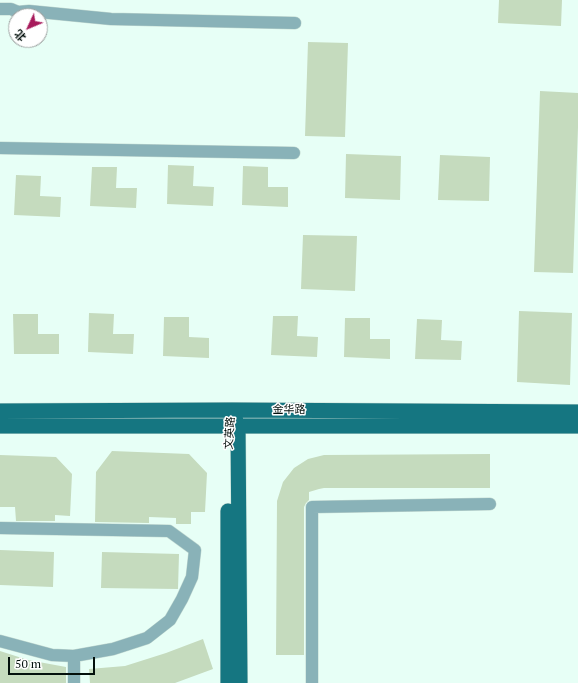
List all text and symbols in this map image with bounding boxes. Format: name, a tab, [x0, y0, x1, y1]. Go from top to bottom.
north arrow	[8, 8, 48, 48]
text: 北	[11, 27, 29, 44]
street label: 金华路	[273, 403, 305, 417]
street label: 文英路	[222, 416, 238, 450]
scale bar	[10, 649, 97, 675]
text: 50 m	[15, 656, 41, 671]

